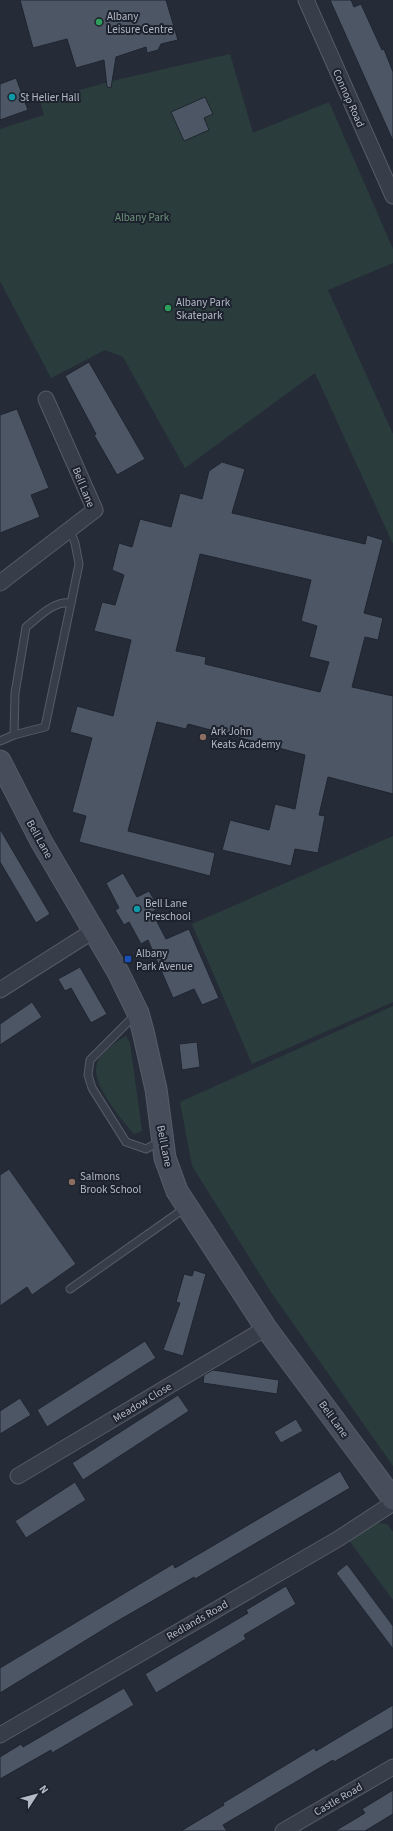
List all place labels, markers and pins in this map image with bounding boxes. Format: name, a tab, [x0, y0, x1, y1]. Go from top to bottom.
place label: Albany Leisure Centre	[107, 9, 174, 37]
marker: Albany Leisure Centre	[94, 17, 104, 27]
place label: St Helier Hall	[20, 90, 80, 105]
marker: St Helier Hall	[7, 92, 17, 102]
place label: Albany Park Skatepark	[176, 295, 231, 323]
marker: Albany Park Skatepark	[163, 303, 173, 313]
place label: Ark John Keats Academy	[211, 724, 281, 752]
marker: Ark John Keats Academy	[198, 732, 208, 742]
place label: Bell Lane Preschool	[145, 896, 191, 924]
marker: Bell Lane Preschool	[132, 904, 142, 914]
place label: Albany Park Avenue	[136, 946, 193, 974]
marker: Albany Park Avenue	[123, 954, 133, 964]
place label: Salmons Brook School	[80, 1169, 142, 1197]
marker: Salmons Brook School	[67, 1177, 77, 1187]

